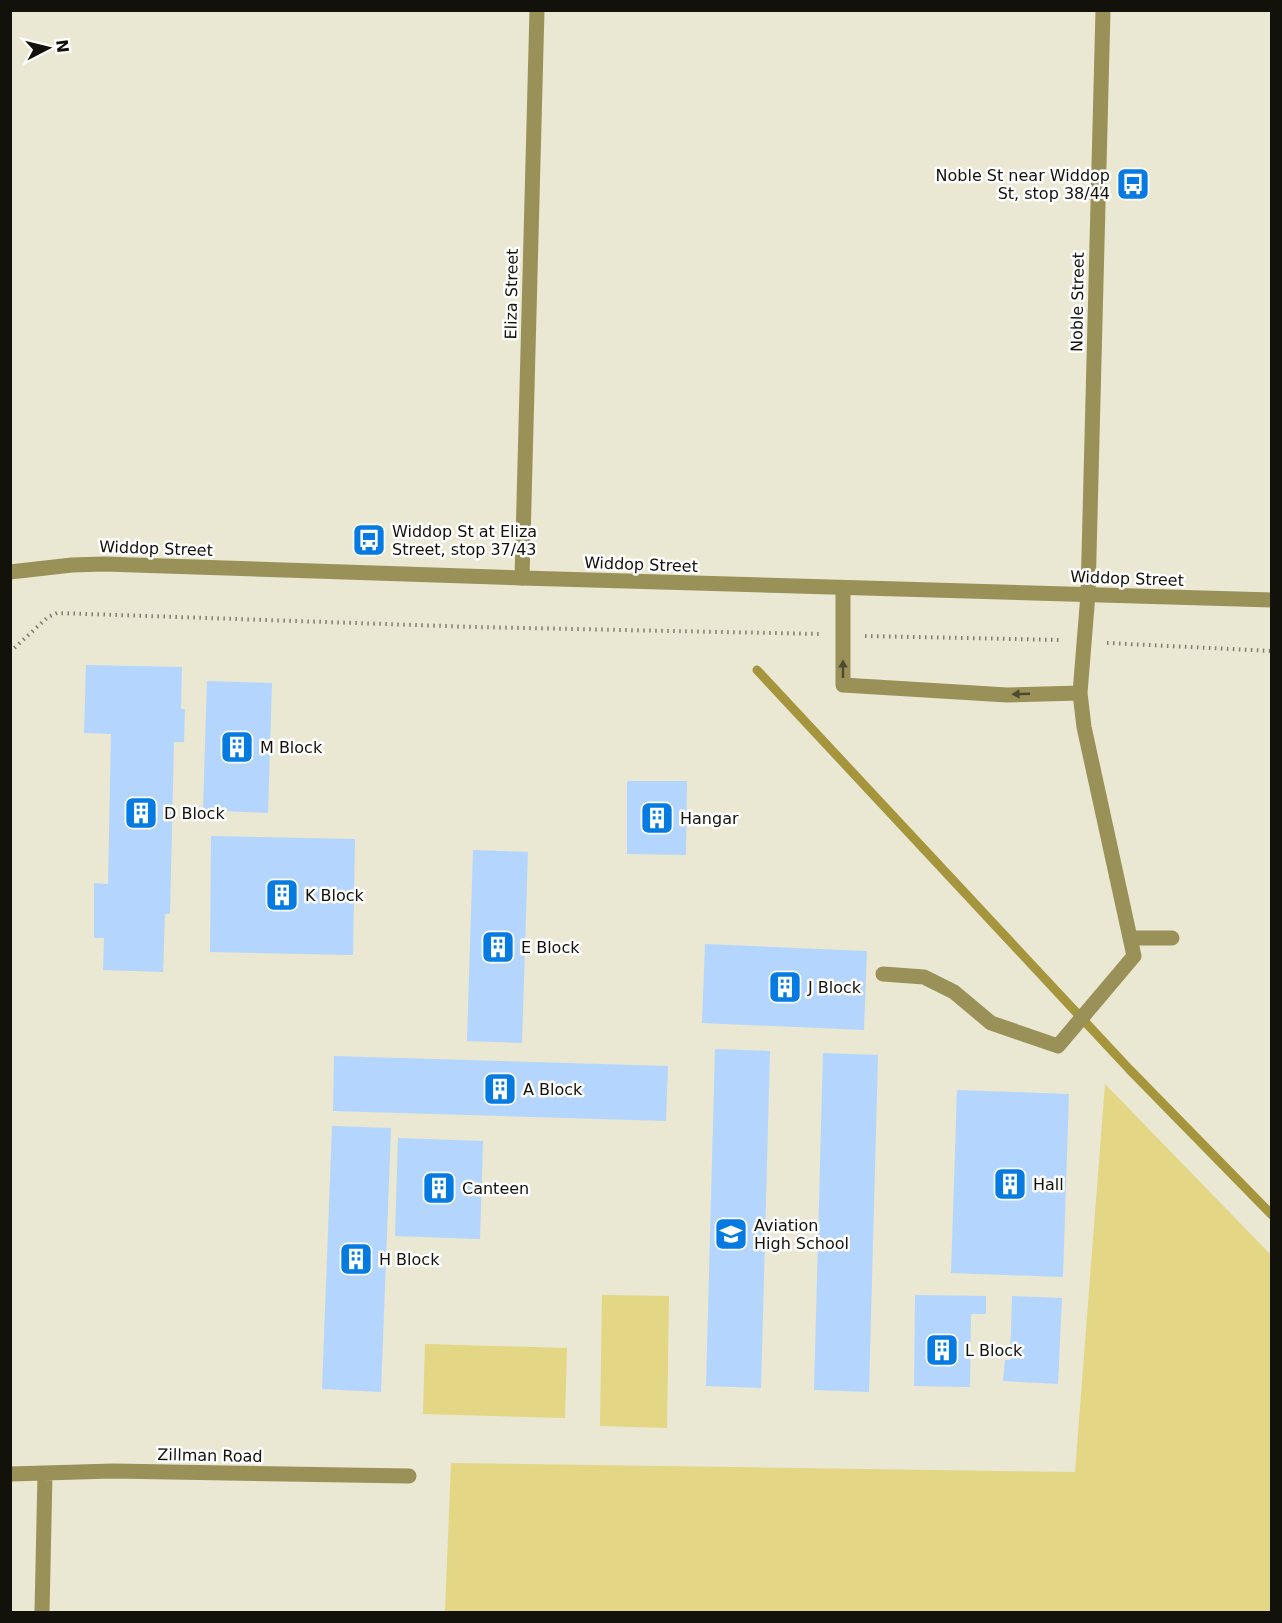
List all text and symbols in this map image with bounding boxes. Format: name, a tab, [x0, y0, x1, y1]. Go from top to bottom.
north arrow	[18, 18, 78, 78]
text: N	[52, 38, 73, 54]
place label: Noble St near Widdop St, stop 38/44	[936, 166, 1110, 203]
bus stop icon: Noble St near Widdop St, stop 38/44	[1115, 166, 1151, 202]
street label: Eliza Street	[501, 248, 522, 340]
street label: Noble Street	[1067, 252, 1088, 352]
bus stop icon: Widdop St at Eliza Street, stop 37/43	[351, 522, 387, 558]
place label: Widdop St at Eliza Street, stop 37/43	[392, 522, 537, 559]
street label: Widdop Street	[99, 537, 213, 560]
street label: Widdop Street	[584, 553, 698, 576]
street label: Widdop Street	[1070, 567, 1184, 590]
one-way arrow	[838, 659, 848, 678]
one-way arrow	[1012, 690, 1031, 699]
building icon: M Block	[219, 729, 255, 765]
place label: M Block	[260, 738, 323, 757]
building icon: D Block	[123, 795, 159, 831]
building icon: Hangar	[639, 800, 675, 836]
place label: D Block	[164, 804, 225, 823]
place label: Hangar	[680, 809, 739, 828]
building icon: K Block	[264, 877, 300, 913]
place label: K Block	[305, 886, 365, 905]
building icon: E Block	[480, 929, 516, 965]
place label: E Block	[521, 938, 580, 957]
building icon: J Block	[767, 969, 803, 1005]
place label: J Block	[807, 978, 862, 997]
building icon: A Block	[482, 1071, 518, 1107]
place label: A Block	[523, 1080, 583, 1099]
building icon: Hall	[992, 1166, 1028, 1202]
building icon: Canteen	[421, 1170, 457, 1206]
place label: Hall	[1033, 1175, 1064, 1194]
place label: Canteen	[462, 1179, 529, 1198]
school or university icon: Aviation High School	[713, 1216, 749, 1252]
place label: Aviation High School	[754, 1216, 849, 1253]
building icon: H Block	[338, 1241, 374, 1277]
place label: H Block	[379, 1250, 440, 1269]
building icon: L Block	[924, 1332, 960, 1368]
place label: L Block	[965, 1341, 1023, 1360]
street label: Zillman Road	[157, 1445, 263, 1466]

